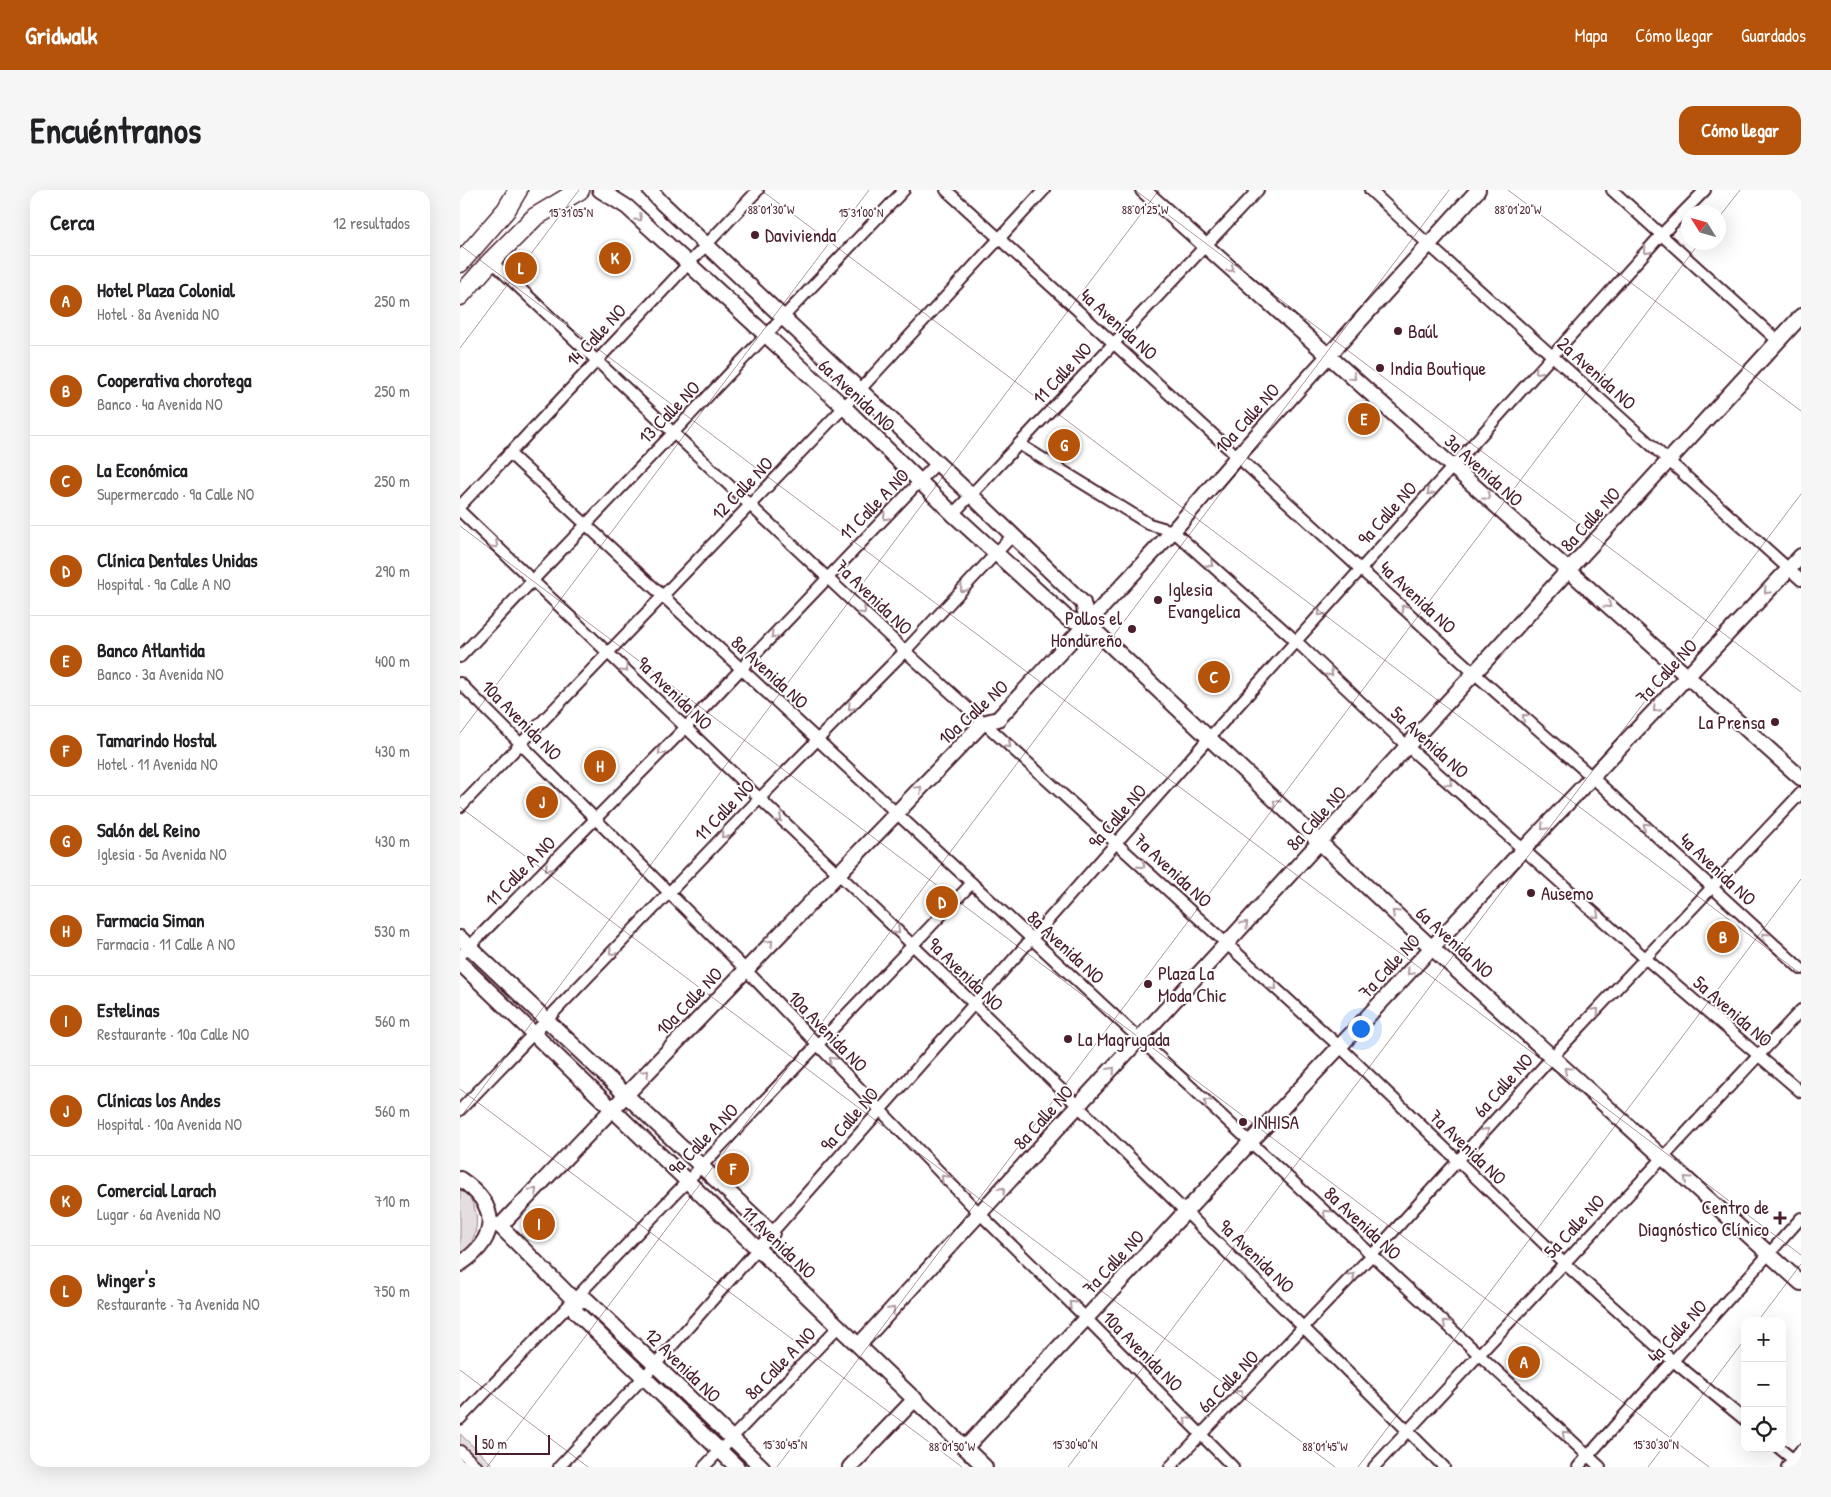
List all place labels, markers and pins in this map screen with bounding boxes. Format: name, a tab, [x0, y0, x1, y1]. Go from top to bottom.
place label: Davivienda	[765, 222, 837, 248]
marker: Davivienda	[749, 229, 761, 241]
pin: K	[599, 239, 631, 277]
pin: L	[505, 249, 537, 287]
place label: Baúl	[1408, 318, 1439, 344]
marker: Baúl	[1392, 325, 1404, 337]
place label: India Boutique	[1390, 355, 1487, 381]
marker: India Boutique	[1374, 362, 1386, 374]
pin: E	[1348, 400, 1380, 438]
pin: G	[1048, 426, 1080, 464]
place label: Iglesia Evangelica	[1168, 576, 1241, 624]
marker: Iglesia Evangelica	[1152, 594, 1164, 606]
place label: Pollos el Hondureño	[1051, 605, 1123, 653]
marker: Pollos el Hondureño	[1126, 623, 1138, 635]
pin: C	[1198, 658, 1230, 696]
place label: La Prensa	[1699, 709, 1766, 735]
marker: La Prensa	[1769, 716, 1781, 728]
pin: H	[584, 747, 616, 785]
pin: J	[526, 783, 558, 821]
place label: Ausemo	[1541, 880, 1594, 906]
pin: D	[926, 883, 958, 921]
marker: Ausemo	[1525, 887, 1537, 899]
pin: B	[1707, 918, 1739, 956]
place label: Plaza La Moda Chic	[1158, 960, 1227, 1008]
marker: Plaza La Moda Chic	[1142, 978, 1154, 990]
place label: La Magrugada	[1078, 1026, 1170, 1052]
marker: La Magrugada	[1062, 1033, 1074, 1045]
place label: INHISA	[1253, 1109, 1299, 1135]
marker: INHISA	[1237, 1116, 1249, 1128]
pin: F	[717, 1150, 749, 1188]
place label: Centro de Diagnóstico Clínico	[1638, 1194, 1769, 1242]
pin: I	[523, 1205, 555, 1243]
marker: Centro de Diagnóstico Clínico	[1773, 1211, 1787, 1225]
pin: A	[1508, 1343, 1540, 1381]

